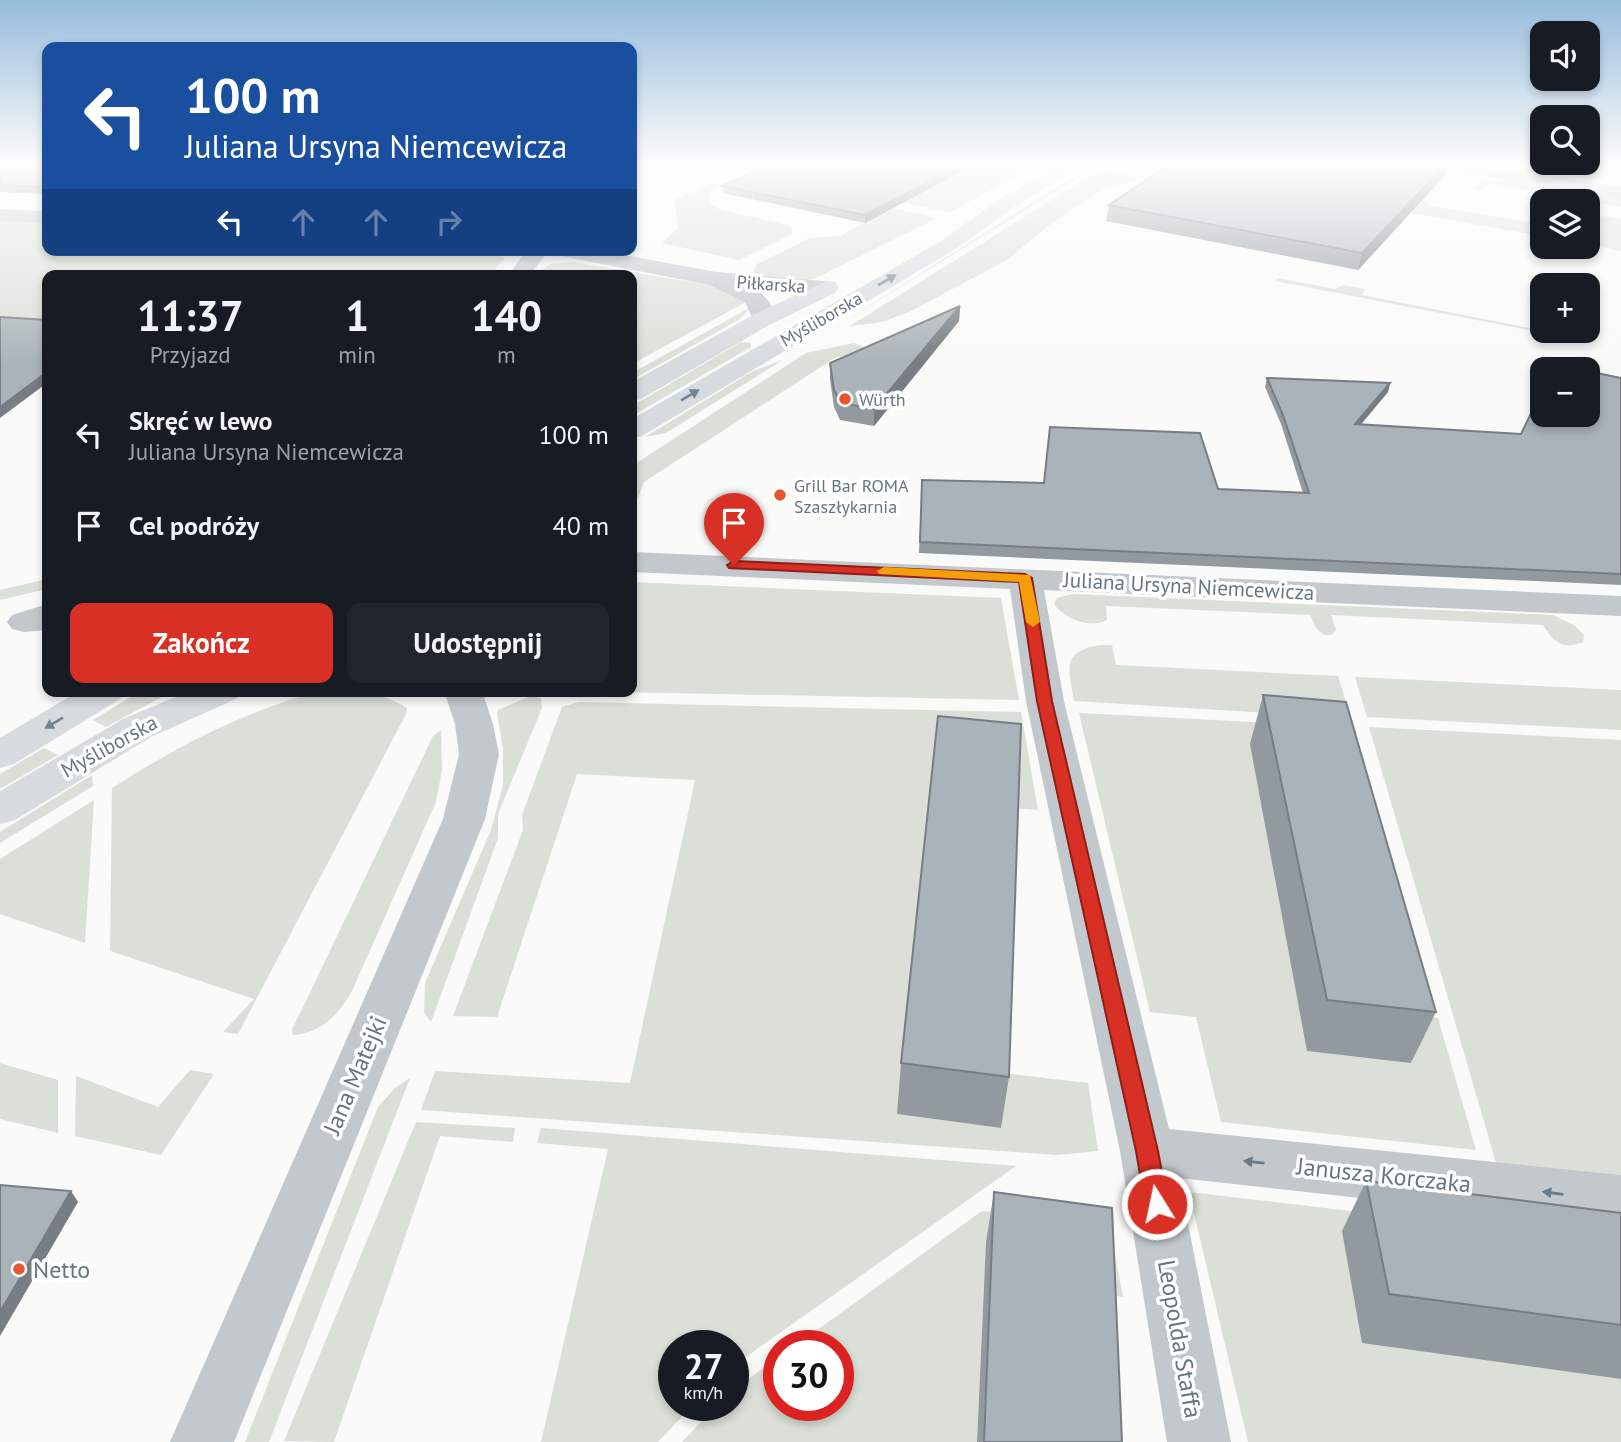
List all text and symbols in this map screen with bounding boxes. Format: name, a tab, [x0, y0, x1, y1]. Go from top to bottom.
map controls	[1530, 21, 1600, 427]
button: sound	[1530, 21, 1600, 91]
text: 100 m	[185, 63, 320, 127]
icon: left	[70, 70, 161, 161]
button: search	[1530, 105, 1600, 175]
text: Juliana Ursyna Niemcewicza	[185, 125, 567, 167]
button: layers	[1530, 189, 1600, 259]
icon: left	[211, 203, 249, 241]
icon: ahead	[284, 203, 322, 241]
icon: ahead	[357, 203, 395, 241]
icon: right	[430, 203, 468, 241]
street label: Piłkarska	[736, 270, 806, 298]
button: +	[1530, 273, 1600, 343]
one-way arrow	[877, 275, 897, 287]
street label: Myśliborska	[776, 286, 866, 352]
text: 11:37	[137, 288, 243, 343]
text: 1	[345, 288, 369, 343]
text: 140	[471, 288, 542, 343]
text: Przyjazd	[150, 340, 231, 369]
text: min	[338, 340, 376, 369]
text: m	[497, 340, 516, 369]
button: −	[1530, 357, 1600, 427]
place label: Würth	[859, 388, 906, 411]
one-way arrow	[681, 389, 700, 401]
marker: Würth	[837, 391, 853, 407]
text: Skręć w lewo	[129, 404, 273, 437]
icon: left	[70, 416, 108, 454]
text: 100 m	[538, 418, 609, 451]
text: Juliana Ursyna Niemcewicza	[129, 437, 404, 466]
place label: Grill Bar ROMA Szaszłykarnia	[794, 474, 909, 518]
marker: Grill Bar ROMA Szaszłykarnia	[772, 487, 788, 503]
pin	[704, 493, 764, 565]
icon: arrive	[715, 504, 753, 542]
icon: arrive	[70, 507, 108, 545]
text: Cel podróży	[129, 509, 259, 542]
text: 40 m	[553, 509, 609, 542]
street label: Juliana Ursyna Niemcewicza	[1062, 566, 1315, 606]
button: Zakończ	[70, 603, 333, 683]
button: Udostępnij	[347, 603, 609, 683]
street label: Myśliborska	[56, 708, 162, 784]
one-way arrow	[44, 717, 64, 729]
street label: Jana Matejki	[316, 1011, 394, 1140]
street label: Janusza Korczaka	[1294, 1150, 1473, 1200]
one-way arrow	[1243, 1156, 1265, 1167]
position arrow	[1120, 1167, 1194, 1241]
one-way arrow	[1542, 1188, 1564, 1199]
place label: Netto	[33, 1254, 90, 1285]
street label: Leopolda Staffa	[1151, 1258, 1209, 1420]
marker: Netto	[11, 1261, 27, 1277]
speed limit sign: 30	[763, 1330, 854, 1421]
text: 27	[684, 1343, 723, 1389]
text: km/h	[684, 1381, 723, 1404]

